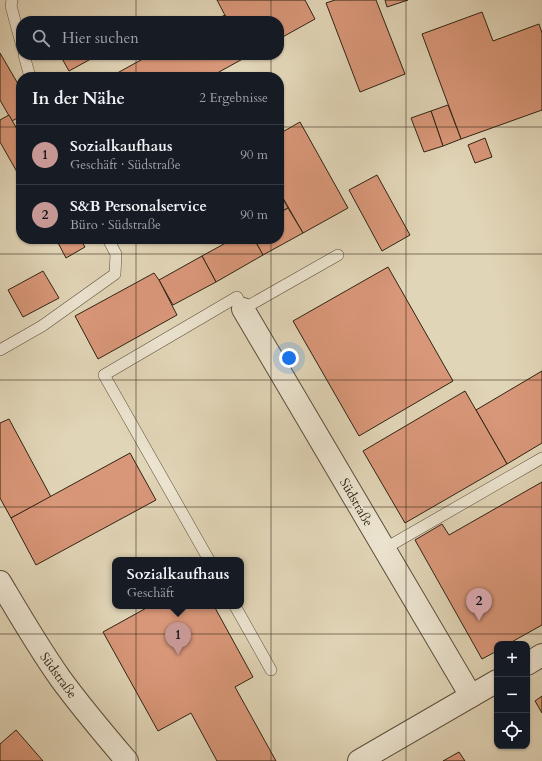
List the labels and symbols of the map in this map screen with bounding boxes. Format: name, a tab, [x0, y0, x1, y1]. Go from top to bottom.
your location	[279, 348, 299, 368]
street label: Südstraße	[335, 475, 377, 530]
pin: 2	[466, 588, 492, 621]
pin: 1	[165, 622, 191, 655]
street label: Südstraße	[35, 649, 81, 702]

